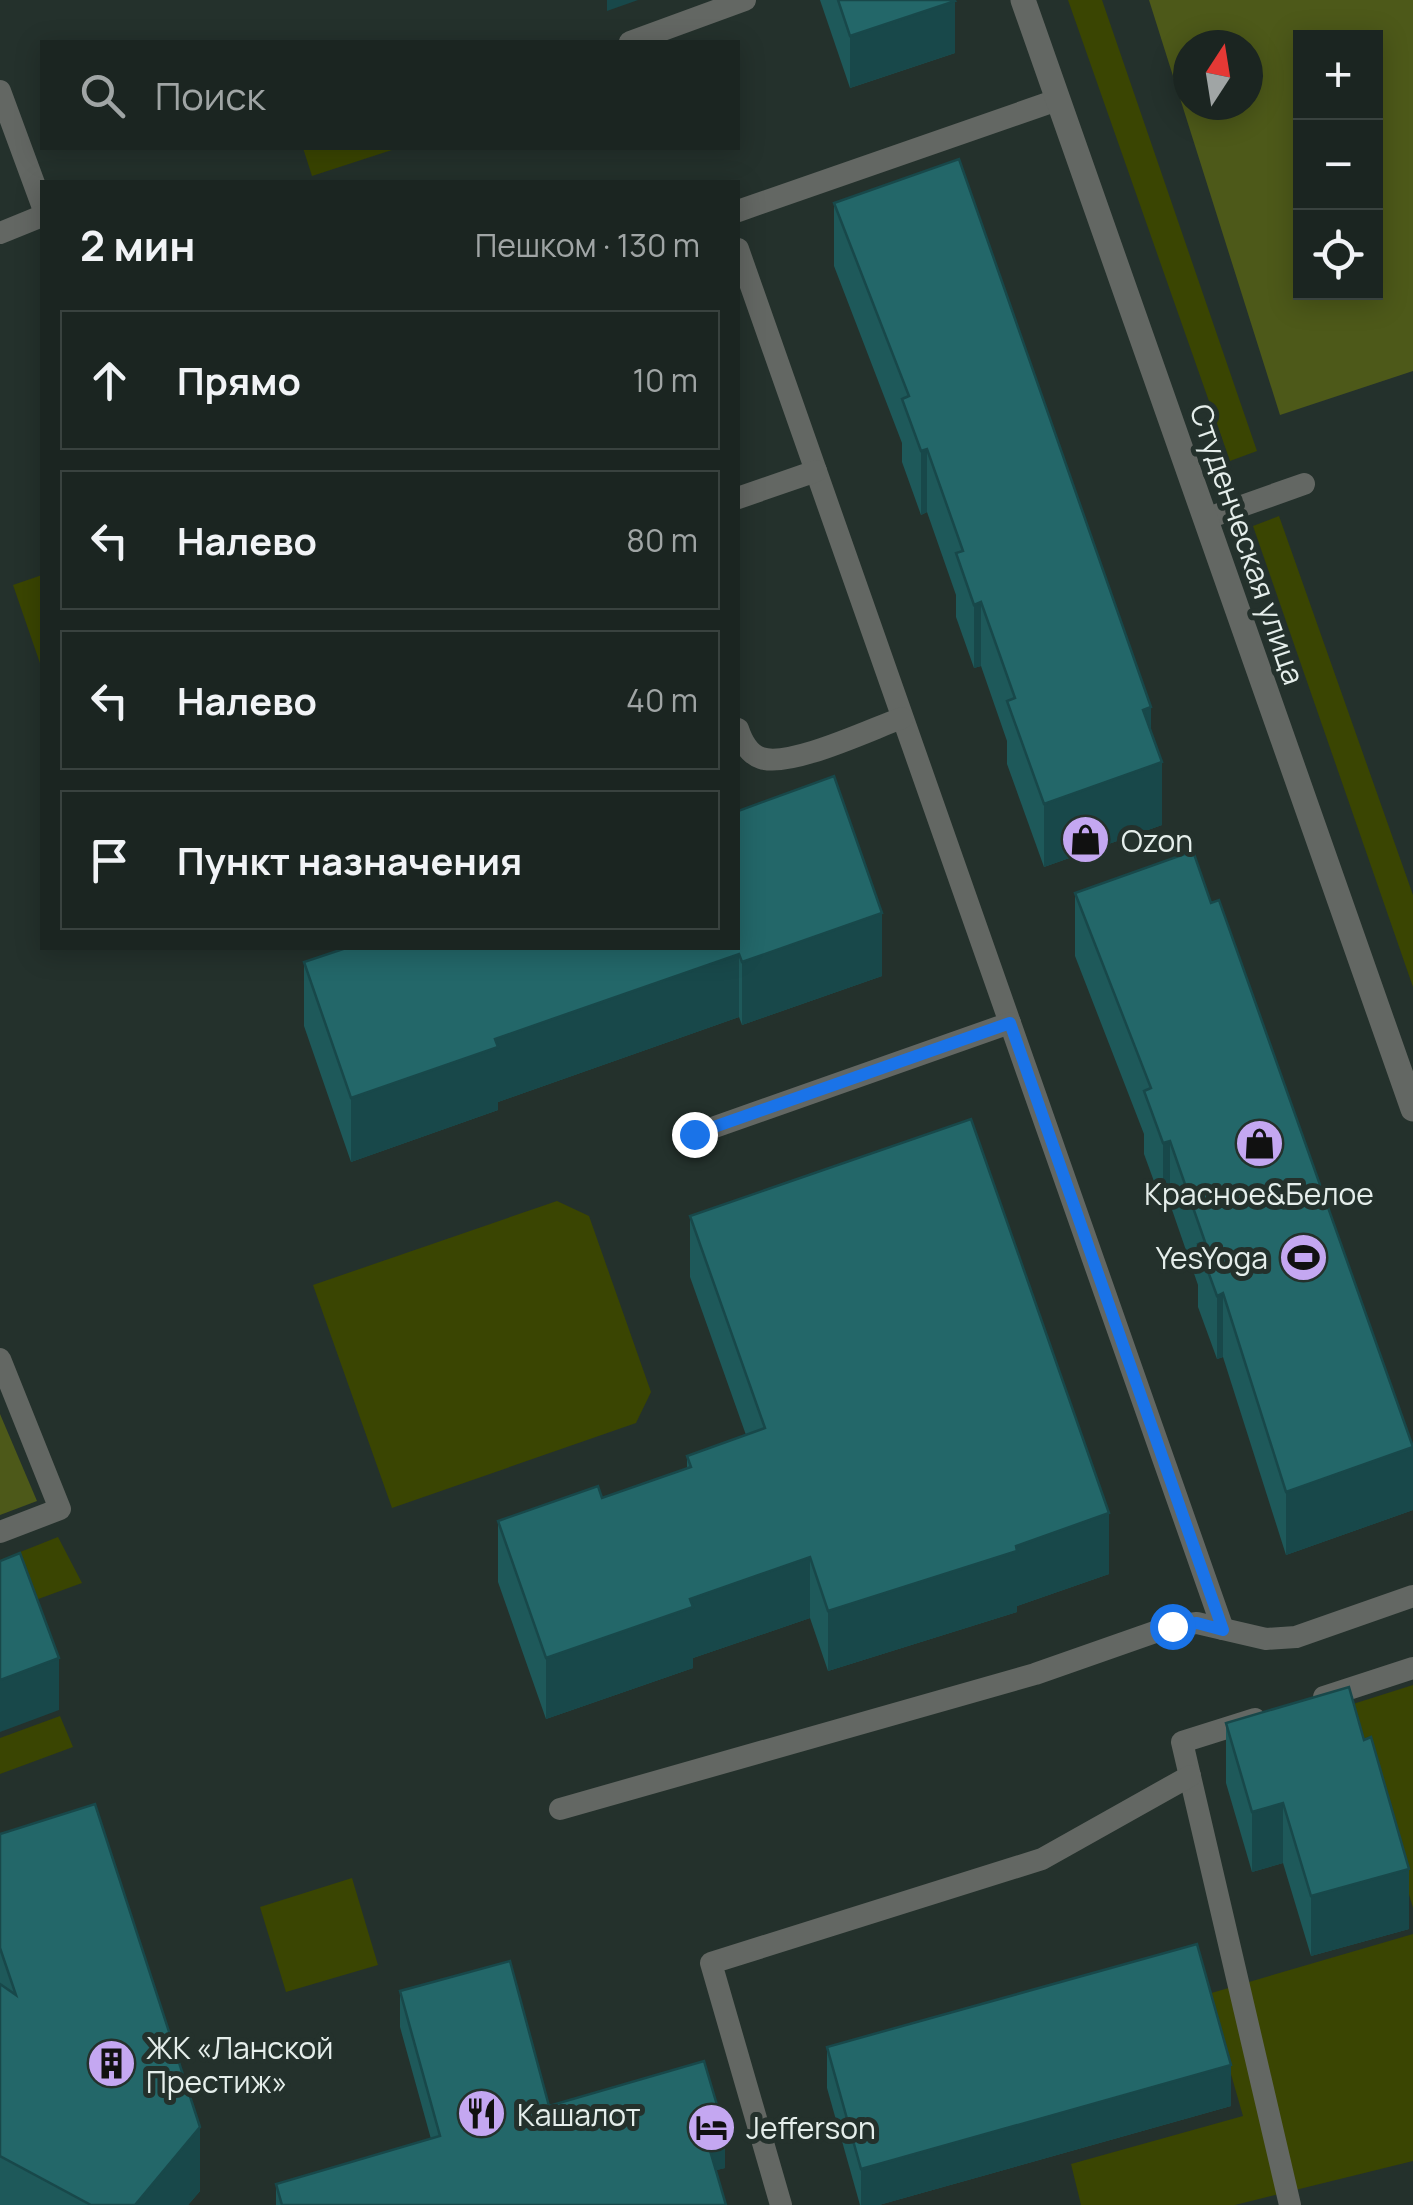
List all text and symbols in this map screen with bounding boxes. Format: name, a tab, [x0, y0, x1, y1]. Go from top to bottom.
north arrow	[1173, 30, 1263, 120]
map controls	[1293, 30, 1383, 300]
button: +	[1293, 30, 1383, 120]
search box	[40, 40, 740, 150]
icon: search	[75, 68, 130, 123]
text: Поиск	[155, 69, 265, 121]
button: −	[1293, 120, 1383, 210]
button: locate	[1293, 210, 1383, 300]
text: 2 мин	[80, 216, 196, 274]
text: Пешком · 130 m	[475, 223, 700, 267]
icon: ahead	[82, 353, 137, 408]
text: Прямо	[177, 354, 301, 406]
text: 10 m	[632, 358, 698, 402]
street label: Студенческая улица	[1181, 398, 1315, 690]
icon: left	[82, 513, 137, 568]
text: Налево	[177, 514, 317, 566]
text: 80 m	[626, 518, 698, 562]
icon: left	[82, 673, 137, 728]
text: Налево	[177, 674, 317, 726]
text: 40 m	[626, 678, 698, 722]
shop icon: Ozon	[1060, 814, 1112, 866]
place label: Ozon	[1121, 820, 1193, 861]
icon: arrive	[82, 833, 137, 888]
text: Пункт назначения	[177, 834, 522, 886]
route end	[672, 1112, 718, 1158]
shop icon: Красное&Белое	[1233, 1118, 1285, 1170]
place label: Красное&Белое	[1144, 1173, 1374, 1214]
sports icon: YesYoga	[1277, 1231, 1329, 1283]
place label: YesYoga	[1156, 1237, 1268, 1278]
route start	[1150, 1604, 1196, 1650]
place label: ЖК «Ланской Престиж»	[146, 2027, 333, 2102]
building icon: ЖК «Ланской Престиж»	[85, 2038, 137, 2090]
restaurant icon: Кашалот	[456, 2088, 508, 2140]
place label: Кашалот	[517, 2094, 641, 2135]
hotel icon: Jefferson	[685, 2101, 737, 2153]
place label: Jefferson	[746, 2107, 876, 2148]

